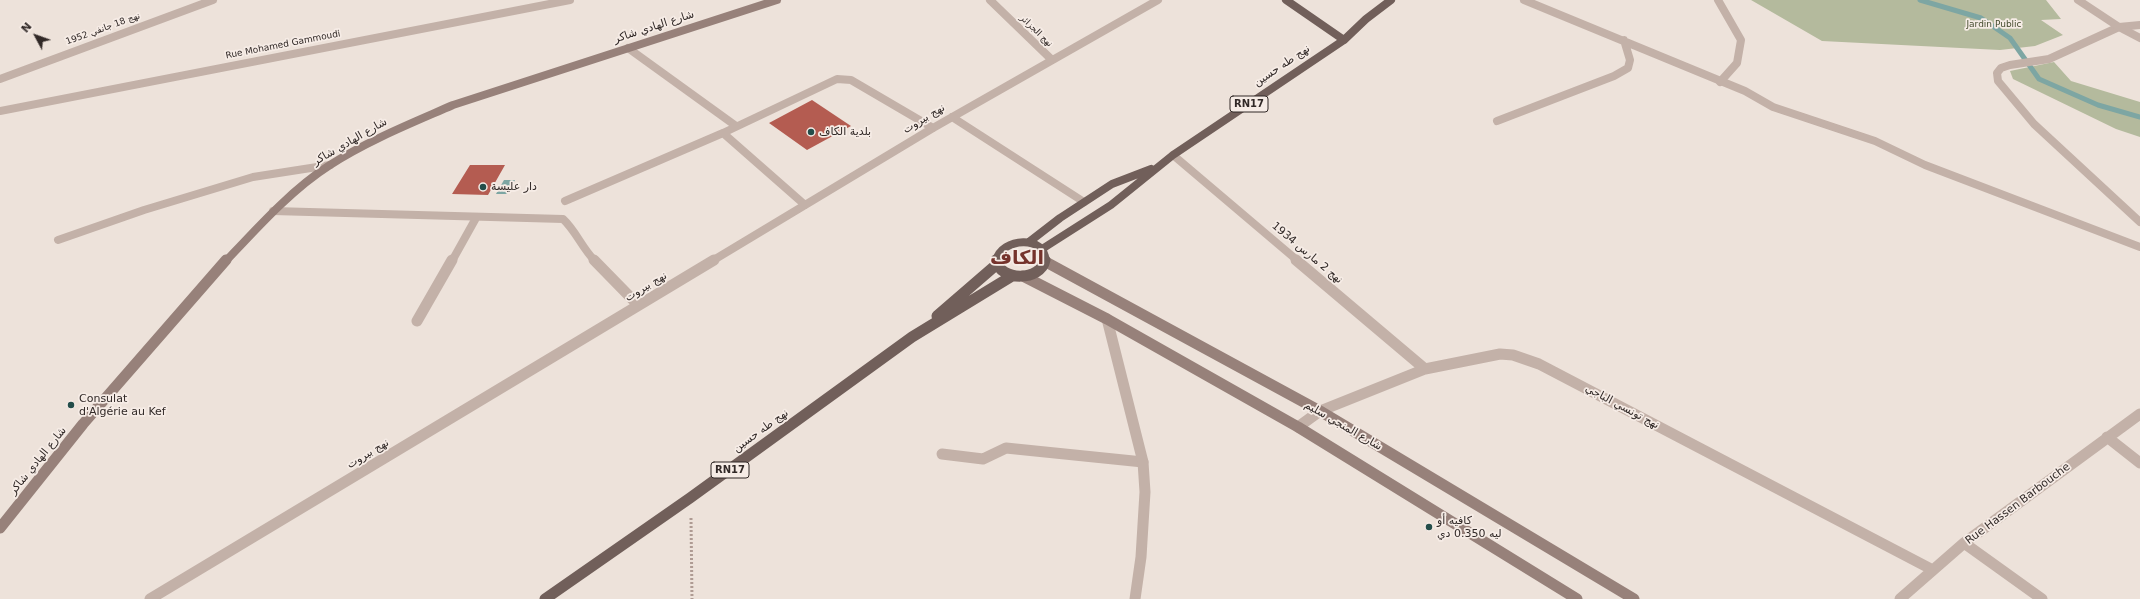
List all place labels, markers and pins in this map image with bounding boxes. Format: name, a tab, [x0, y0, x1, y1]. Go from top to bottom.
place label: بلدية الكاف	[819, 125, 871, 139]
marker: بلدية الكاف	[806, 127, 816, 137]
place label: دار عليسة	[491, 180, 537, 194]
marker: دار عليسة	[478, 182, 488, 192]
place label: Consulat d'Algérie au Kef	[79, 392, 166, 418]
marker: Consulat d'Algérie au Kef	[66, 400, 76, 410]
place label: كافيه أو ليه 0.350 دي	[1437, 514, 1502, 540]
marker: كافيه أو ليه 0.350 دي	[1424, 522, 1434, 532]

